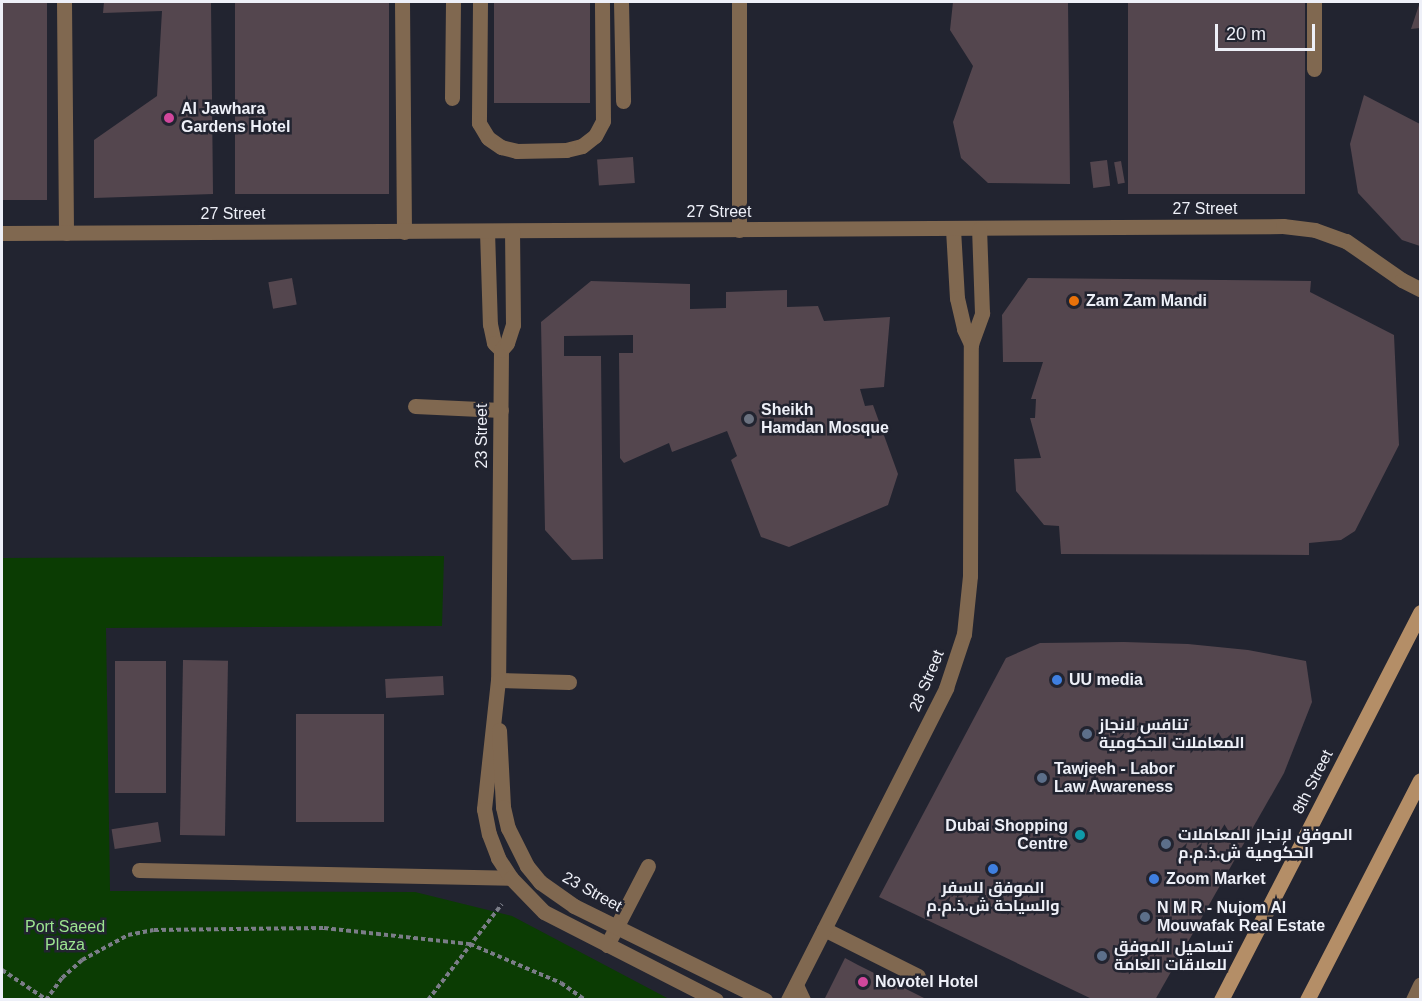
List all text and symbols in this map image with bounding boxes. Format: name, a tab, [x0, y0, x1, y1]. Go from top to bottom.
scale bar	[1218, 12, 1318, 50]
text: 20 m	[1226, 24, 1266, 44]
place label: Al Jawhara Gardens Hotel	[181, 99, 290, 137]
marker: Al Jawhara Gardens Hotel	[162, 111, 176, 125]
street label: 27 Street	[1173, 199, 1237, 219]
street label: 27 Street	[687, 202, 751, 222]
street label: 27 Street	[201, 204, 265, 224]
place label: Zam Zam Mandi	[1086, 291, 1207, 311]
marker: Zam Zam Mandi	[1067, 294, 1081, 308]
place label: Sheikh Hamdan Mosque	[761, 400, 889, 438]
street label: 23 Street	[472, 404, 492, 468]
marker: Sheikh Hamdan Mosque	[742, 412, 756, 426]
street label: 28 Street	[905, 647, 949, 715]
place label: UU media	[1069, 670, 1143, 690]
marker: UU media	[1050, 673, 1064, 687]
place label: تنافس لانجاز المعاملات الحكومية	[1099, 715, 1245, 753]
marker: تنافس لانجاز المعاملات الحكومية	[1080, 727, 1094, 741]
street label: 8th Street	[1289, 747, 1337, 817]
place label: Tawjeeh - Labor Law Awareness	[1054, 759, 1175, 797]
marker: Tawjeeh - Labor Law Awareness	[1035, 771, 1049, 785]
place label: Dubai Shopping Centre	[945, 816, 1068, 854]
place label: الموفق لإنجاز المعاملات الحكومية ش.ذ.م.م	[1178, 825, 1353, 863]
marker: Dubai Shopping Centre	[1073, 828, 1087, 842]
marker: الموفق لإنجاز المعاملات الحكومية ش.ذ.م.م	[1159, 837, 1173, 851]
marker: الموفق للسفر والسياحة ش.ذ.م.م	[986, 862, 1000, 876]
street label: 23 Street	[559, 868, 625, 916]
place label: Zoom Market	[1166, 869, 1266, 889]
marker: Zoom Market	[1147, 872, 1161, 886]
place label: الموفق للسفر والسياحة ش.ذ.م.م	[926, 878, 1060, 916]
place label: N M R - Nujom Al Mouwafak Real Estate	[1157, 898, 1325, 936]
marker: N M R - Nujom Al Mouwafak Real Estate	[1138, 910, 1152, 924]
park label: Port Saeed Plaza	[25, 917, 105, 955]
place label: تساهيل الموفق للعلاقات العامة	[1114, 937, 1232, 975]
marker: تساهيل الموفق للعلاقات العامة	[1095, 949, 1109, 963]
place label: Novotel Hotel	[875, 972, 978, 992]
marker: Novotel Hotel	[856, 975, 870, 989]

